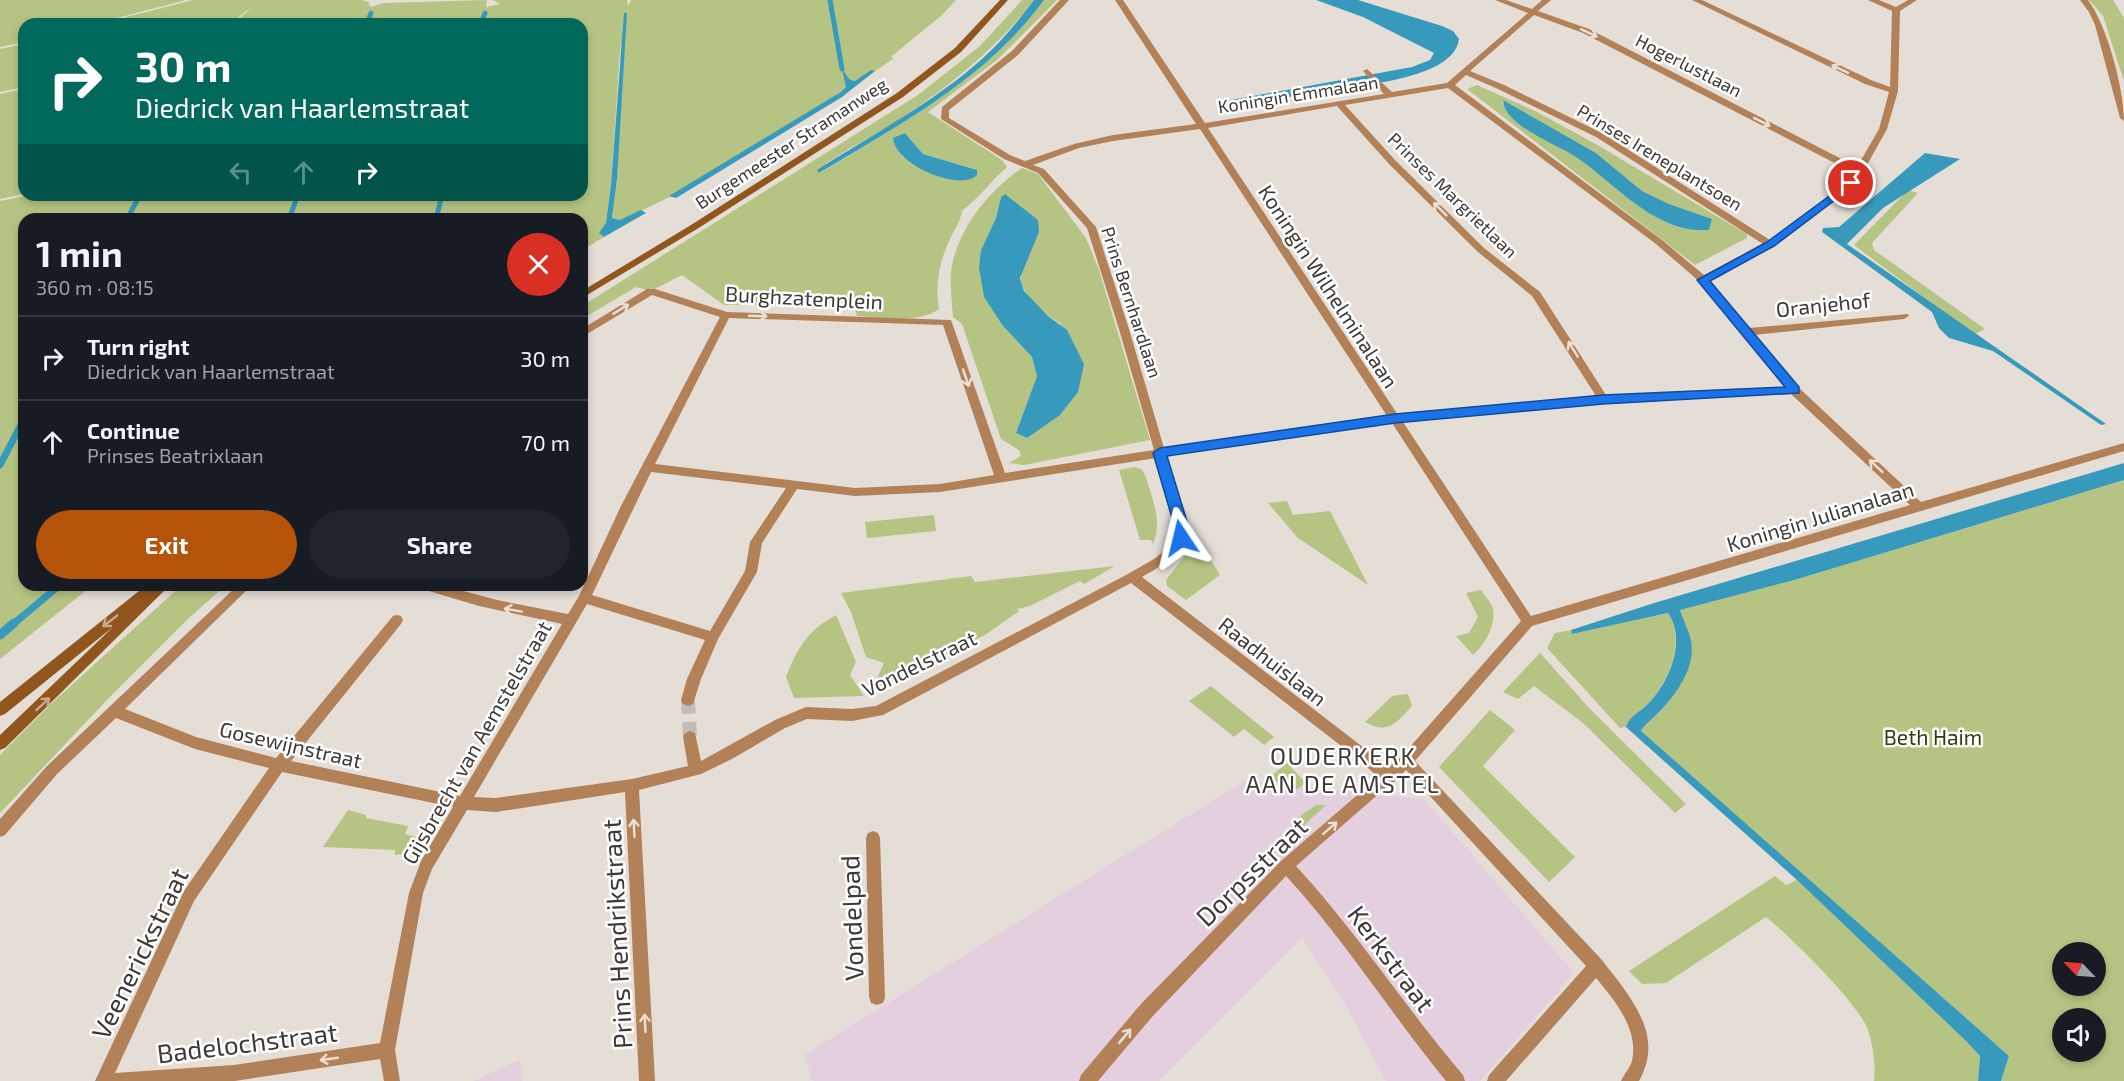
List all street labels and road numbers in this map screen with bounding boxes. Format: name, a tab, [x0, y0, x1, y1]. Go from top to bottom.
street label: Hogerlustlaan	[1632, 29, 1746, 101]
street label: Koningin Emmalaan	[1216, 70, 1380, 118]
street label: Burgemeester Stramanweg	[691, 73, 891, 213]
street label: Prinses Ireneplantsoen	[1573, 99, 1747, 215]
street label: Prinses Margrietlaan	[1384, 128, 1522, 262]
street label: Koningin Wilhelminalaan	[1254, 180, 1404, 392]
street label: Prins Bernhardlaan	[1097, 224, 1167, 380]
street label: Burghzatenplein	[724, 280, 884, 314]
street label: Oranjehof	[1775, 287, 1873, 322]
street label: Koningin Julianalaan	[1723, 476, 1917, 556]
street label: Raadhuislaan	[1214, 611, 1332, 711]
street label: Gijsbrecht van Aemstelstraat	[396, 616, 557, 868]
street label: Vondelstraat	[858, 625, 980, 701]
street label: Gosewijnstraat	[217, 715, 365, 773]
street label: Dorpsstraat	[1189, 810, 1313, 932]
street label: Prins Hendrikstraat	[595, 818, 637, 1050]
street label: Vondelpad	[833, 855, 869, 981]
street label: Veenerickstraat	[84, 862, 194, 1044]
street label: Kerkstraat	[1342, 899, 1442, 1017]
street label: Badelochstraat	[155, 1016, 339, 1068]

